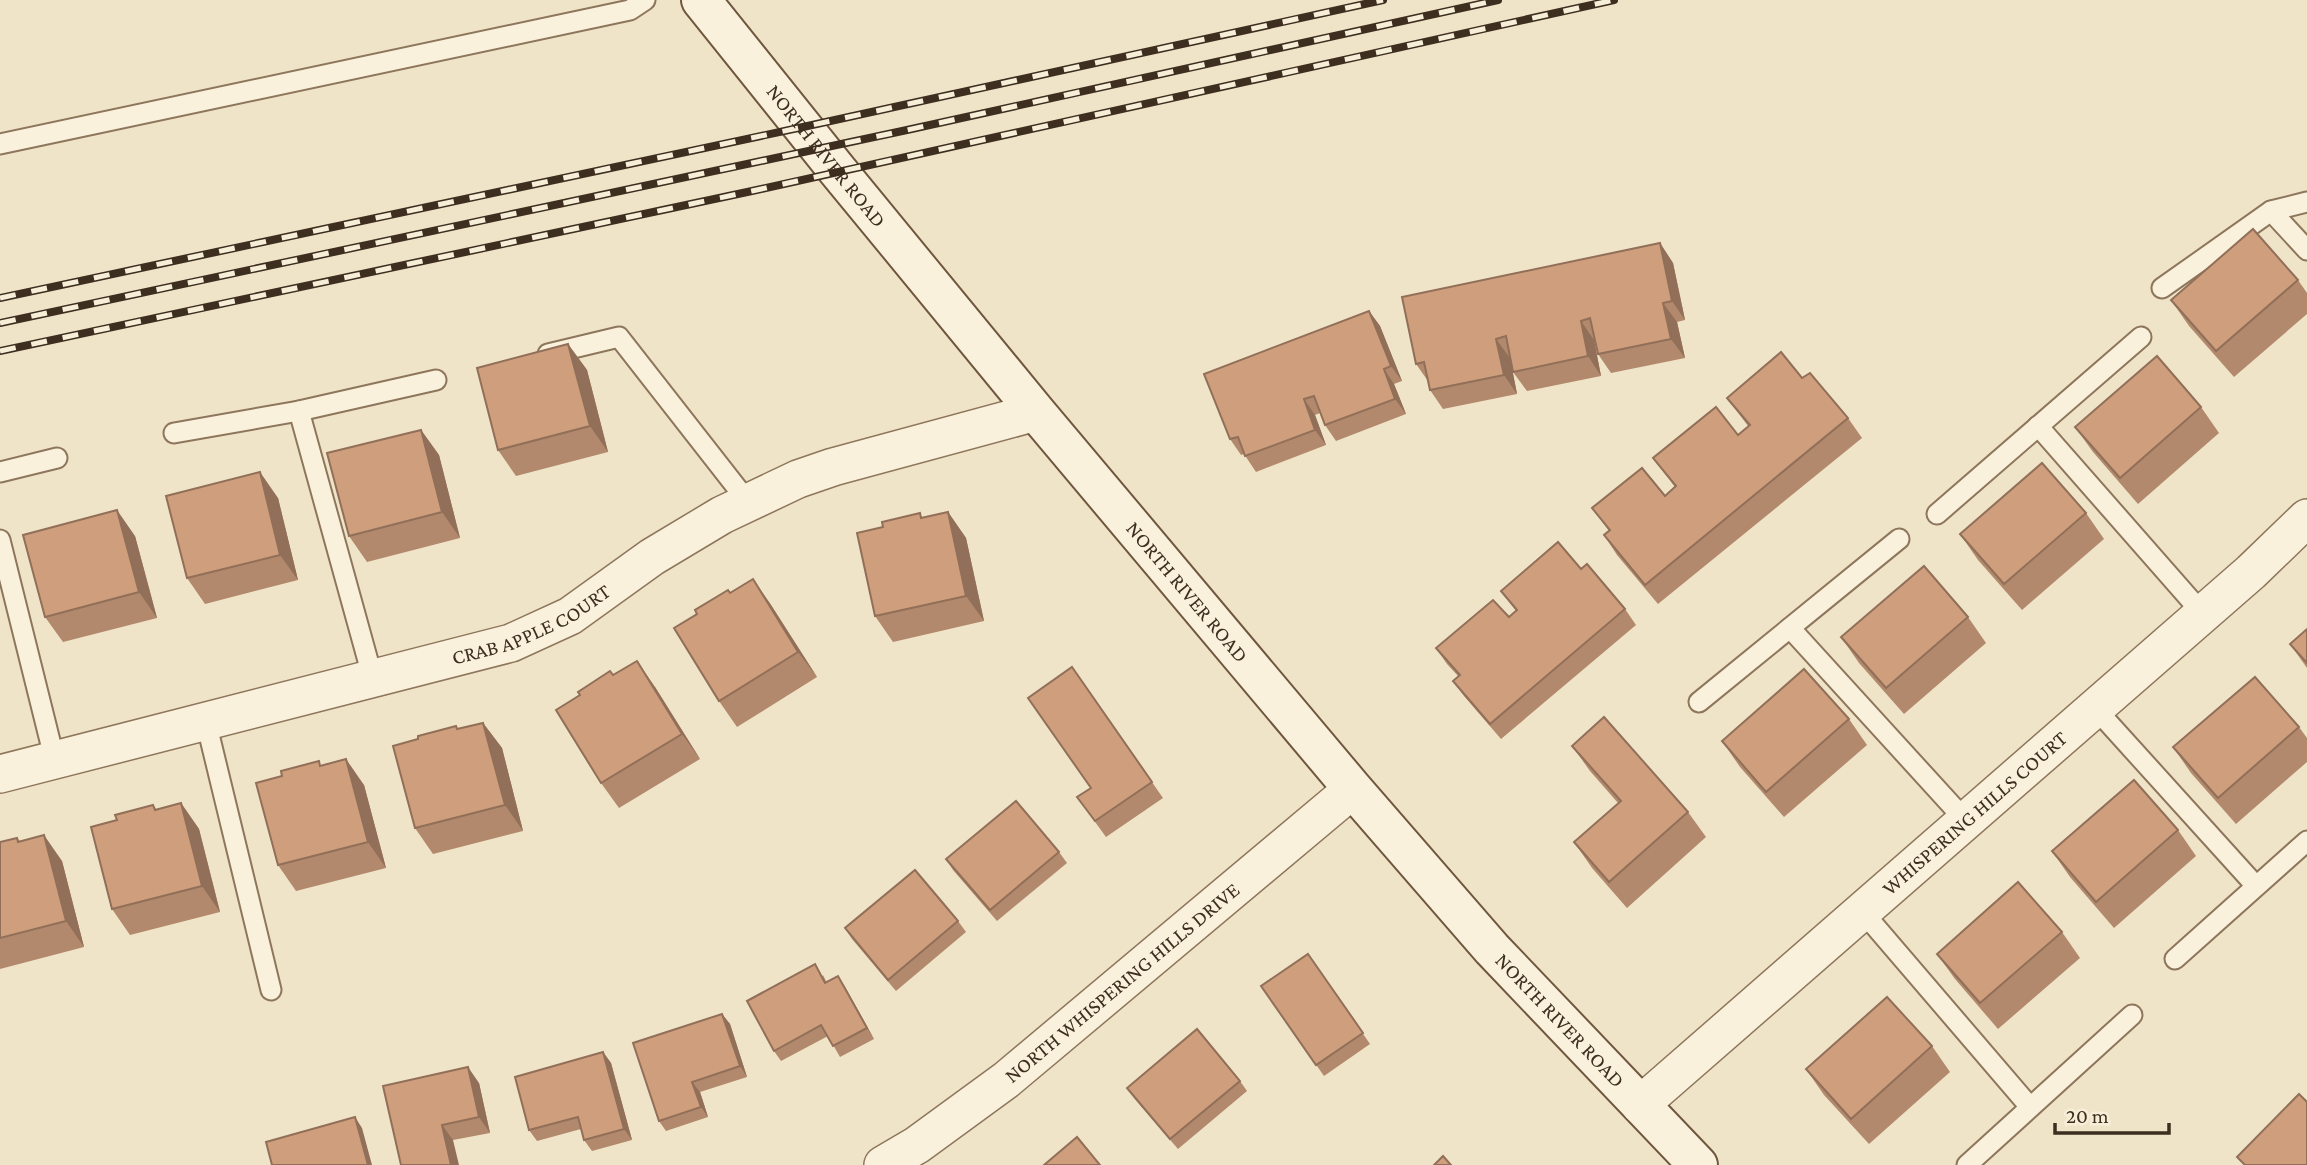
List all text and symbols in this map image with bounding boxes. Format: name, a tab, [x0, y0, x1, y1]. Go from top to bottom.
street label: NORTH RIVER ROAD	[761, 80, 891, 232]
street label: NORTH RIVER ROAD	[1121, 517, 1253, 667]
street label: CRAB APPLE COURT	[449, 579, 615, 670]
street label: WHISPERING HILLS COURT	[1877, 726, 2072, 900]
street label: NORTH WHISPERING HILLS DRIVE	[1000, 878, 1244, 1088]
street label: NORTH RIVER ROAD	[1490, 948, 1630, 1092]
scale bar	[2055, 1092, 2169, 1136]
text: 20 m	[2066, 1104, 2109, 1128]

